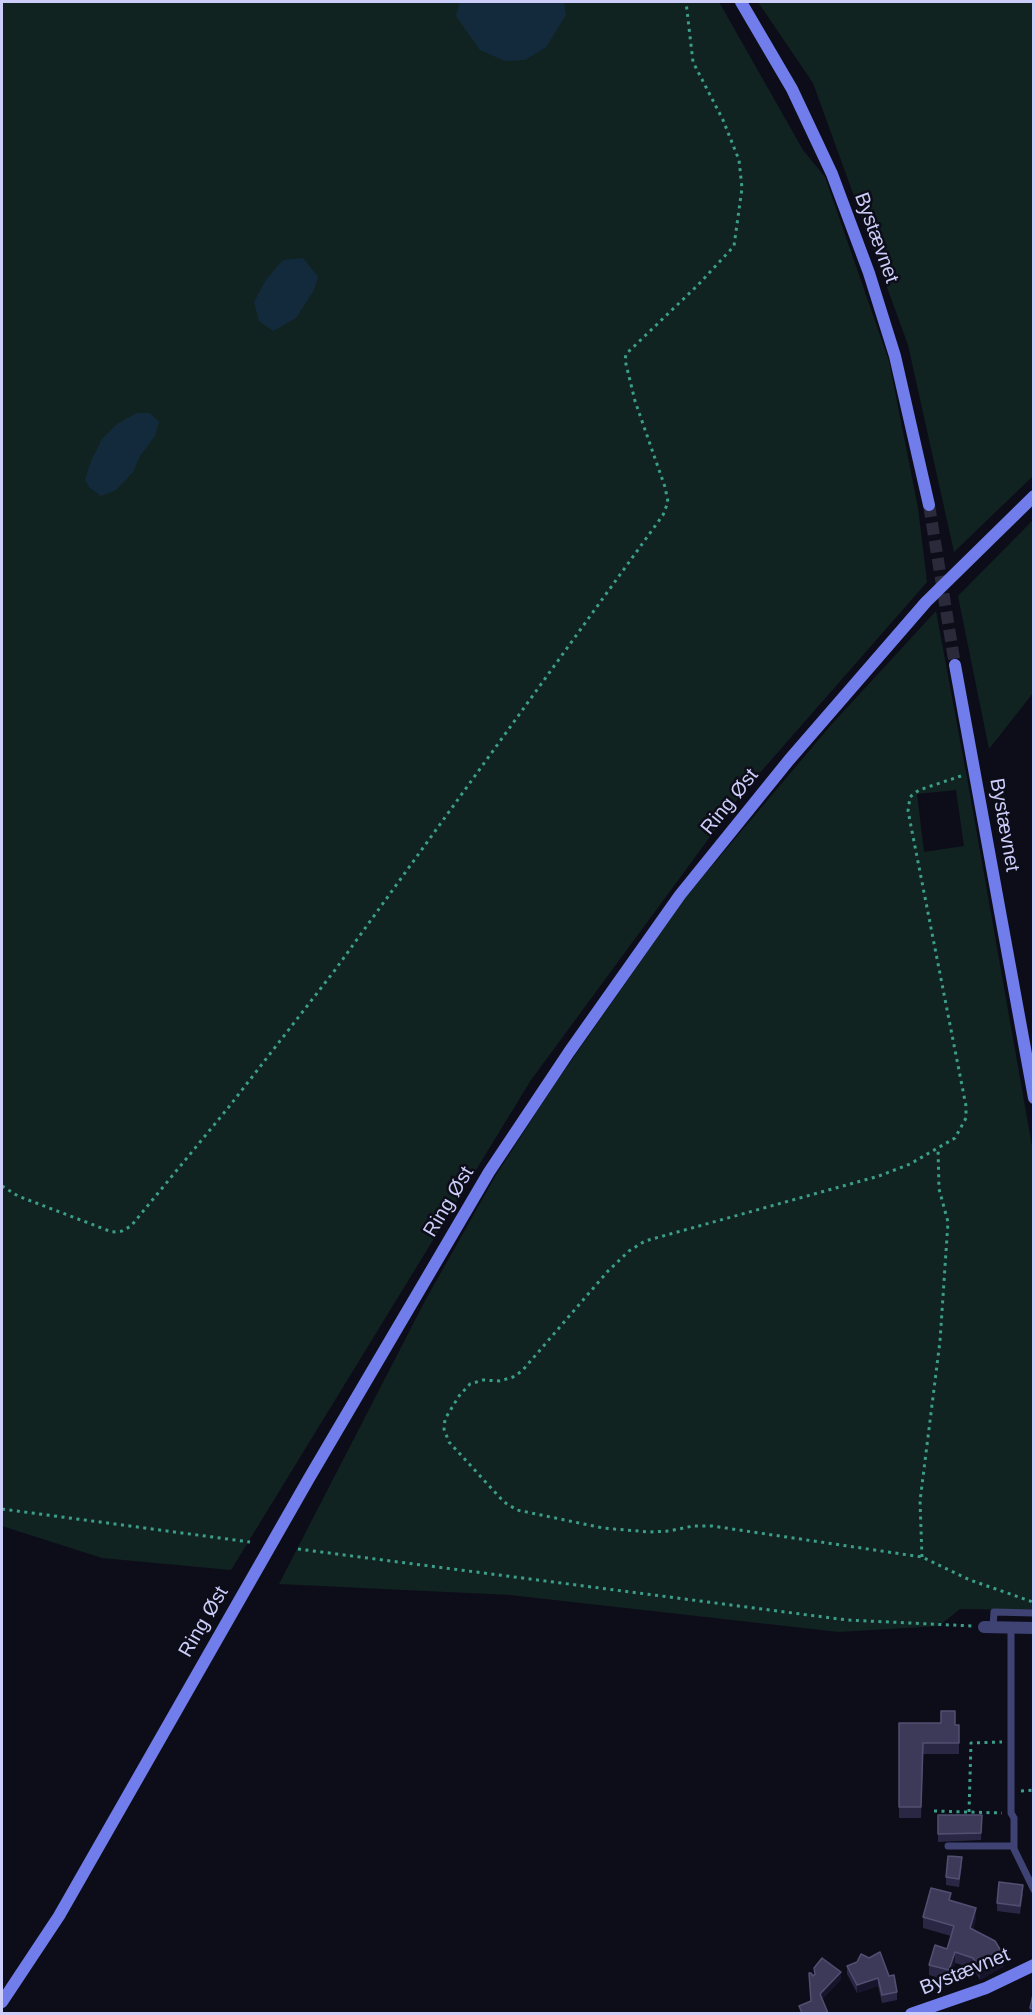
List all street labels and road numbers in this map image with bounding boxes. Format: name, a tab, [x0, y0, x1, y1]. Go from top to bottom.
street label: Bystævnet	[849, 190, 903, 286]
street label: Ring Øst	[696, 764, 764, 840]
street label: Bystævnet	[984, 776, 1024, 874]
street label: Ring Øst	[419, 1162, 479, 1242]
street label: Ring Øst	[174, 1582, 234, 1662]
street label: Bystævnet	[917, 1943, 1013, 2001]

